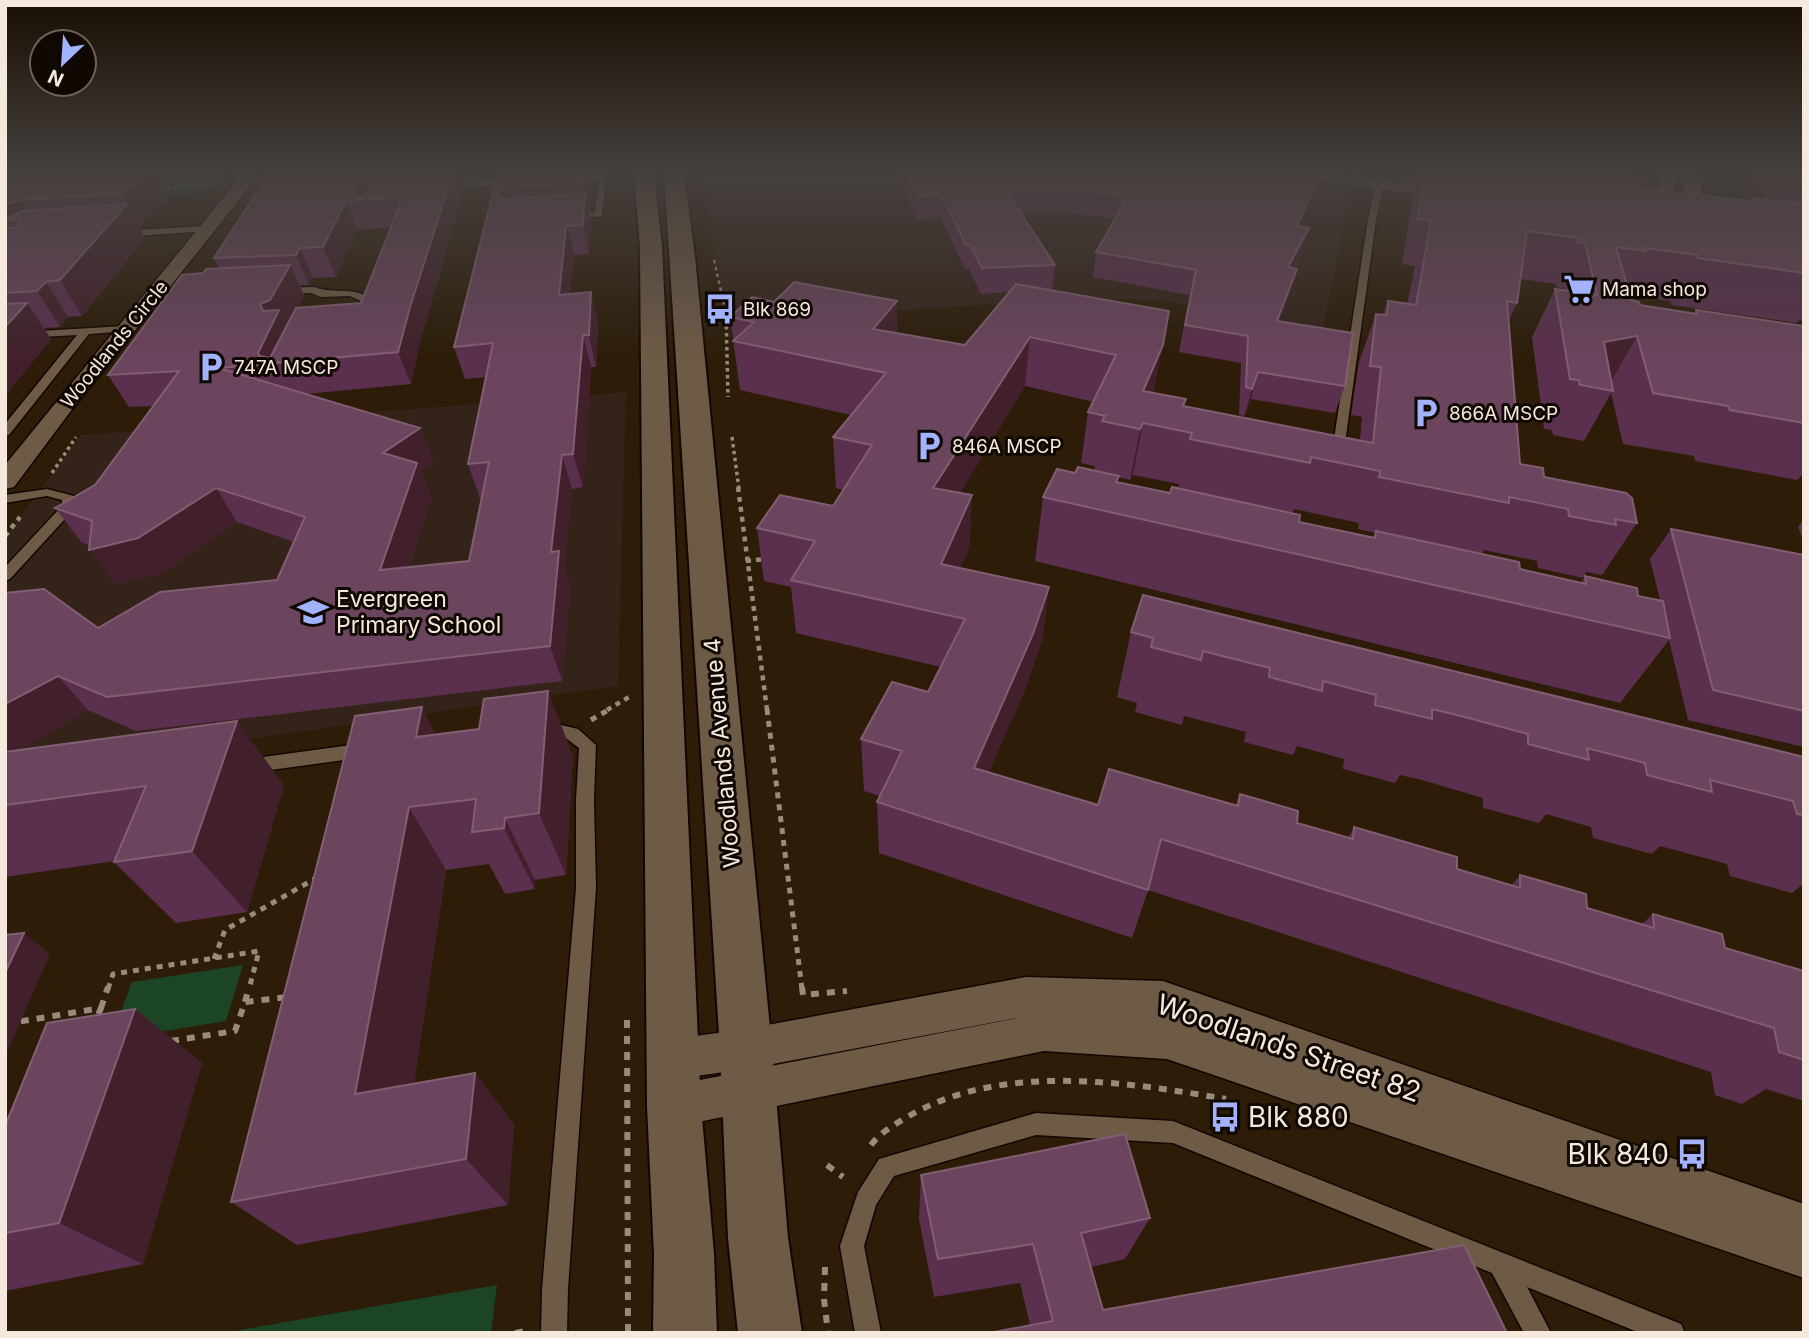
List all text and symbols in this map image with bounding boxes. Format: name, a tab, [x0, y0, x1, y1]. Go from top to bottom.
north arrow	[28, 28, 98, 98]
text: N	[45, 64, 67, 91]
supermarket icon: Mama shop	[1562, 272, 1596, 306]
street label: Woodlands Circle	[56, 276, 173, 413]
place label: Mama shop	[1602, 278, 1707, 301]
bus stop icon: Blk 869	[703, 292, 737, 326]
place label: Blk 869	[743, 298, 811, 321]
parking icon: 747A MSCP	[194, 350, 228, 384]
place label: 747A MSCP	[234, 356, 338, 379]
parking icon: 866A MSCP	[1409, 396, 1443, 430]
place label: 866A MSCP	[1449, 402, 1558, 425]
parking icon: 846A MSCP	[912, 429, 946, 463]
place label: 846A MSCP	[952, 435, 1062, 458]
place label: Evergreen Primary School	[336, 585, 501, 639]
school or university icon: Evergreen Primary School	[296, 595, 330, 629]
street label: Woodlands Avenue 4	[698, 637, 746, 869]
street label: Woodlands Street 82	[1152, 987, 1426, 1109]
bus stop icon: Blk 880	[1208, 1100, 1242, 1134]
place label: Blk 880	[1248, 1100, 1349, 1134]
place label: Blk 840	[1568, 1137, 1669, 1171]
bus stop icon: Blk 840	[1675, 1137, 1709, 1171]

